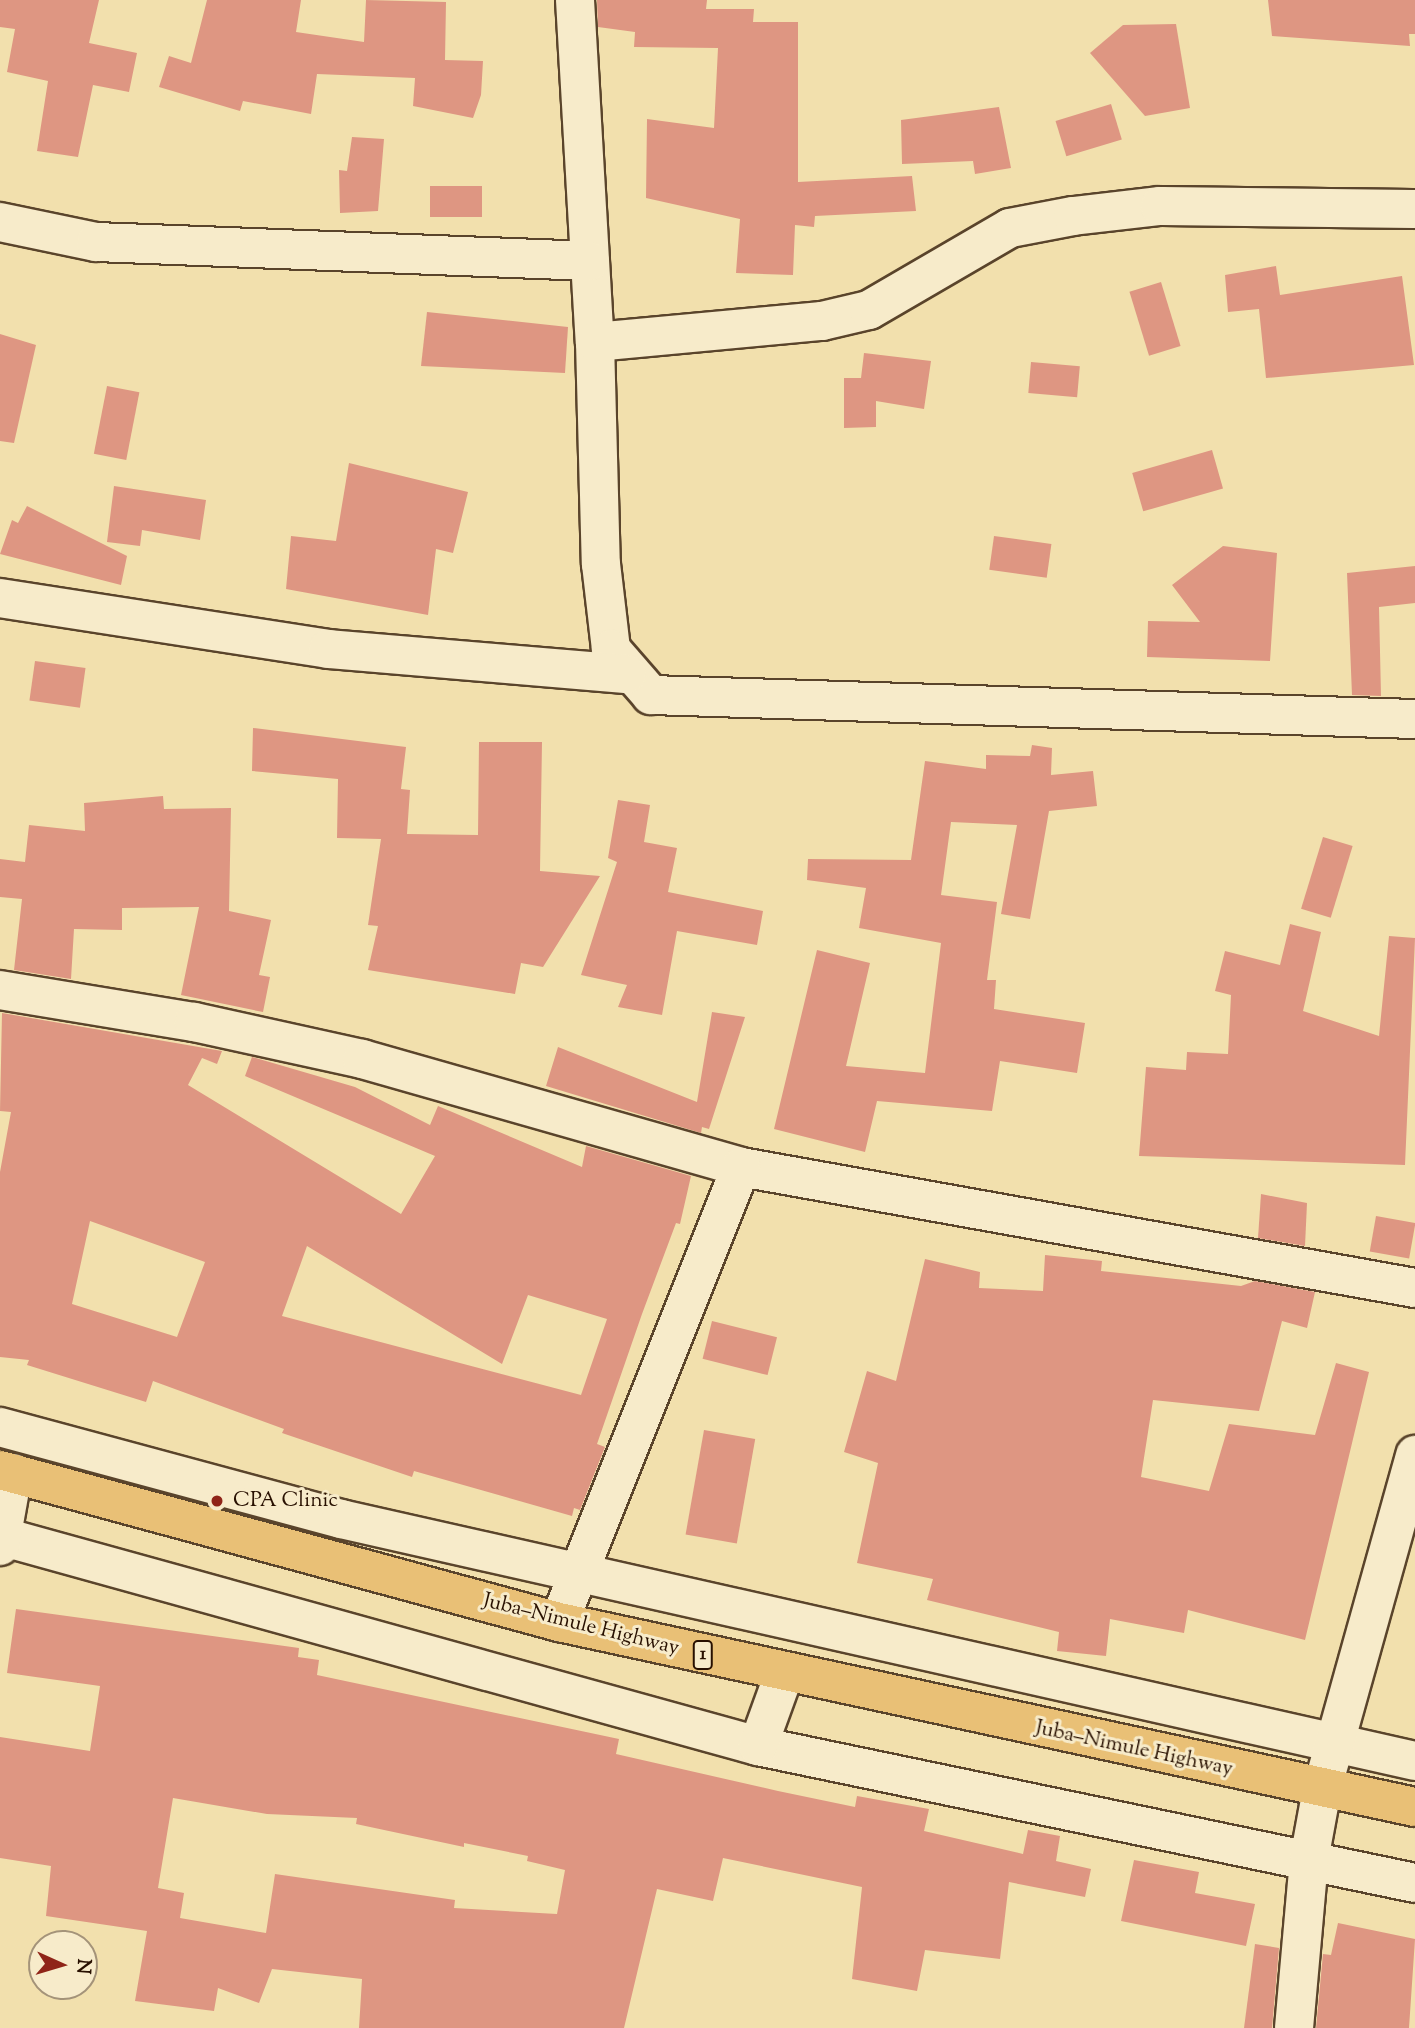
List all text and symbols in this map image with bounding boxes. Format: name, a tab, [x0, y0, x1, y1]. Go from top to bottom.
place label: CPA Clinic	[233, 1488, 338, 1514]
marker: CPA Clinic	[207, 1491, 227, 1511]
street label: Juba–Nimule Highway	[480, 1588, 682, 1662]
road number: 1	[692, 1639, 714, 1670]
street label: Juba–Nimule Highway	[1033, 1716, 1235, 1782]
north arrow	[28, 1930, 98, 2000]
text: N	[68, 1958, 96, 1975]

